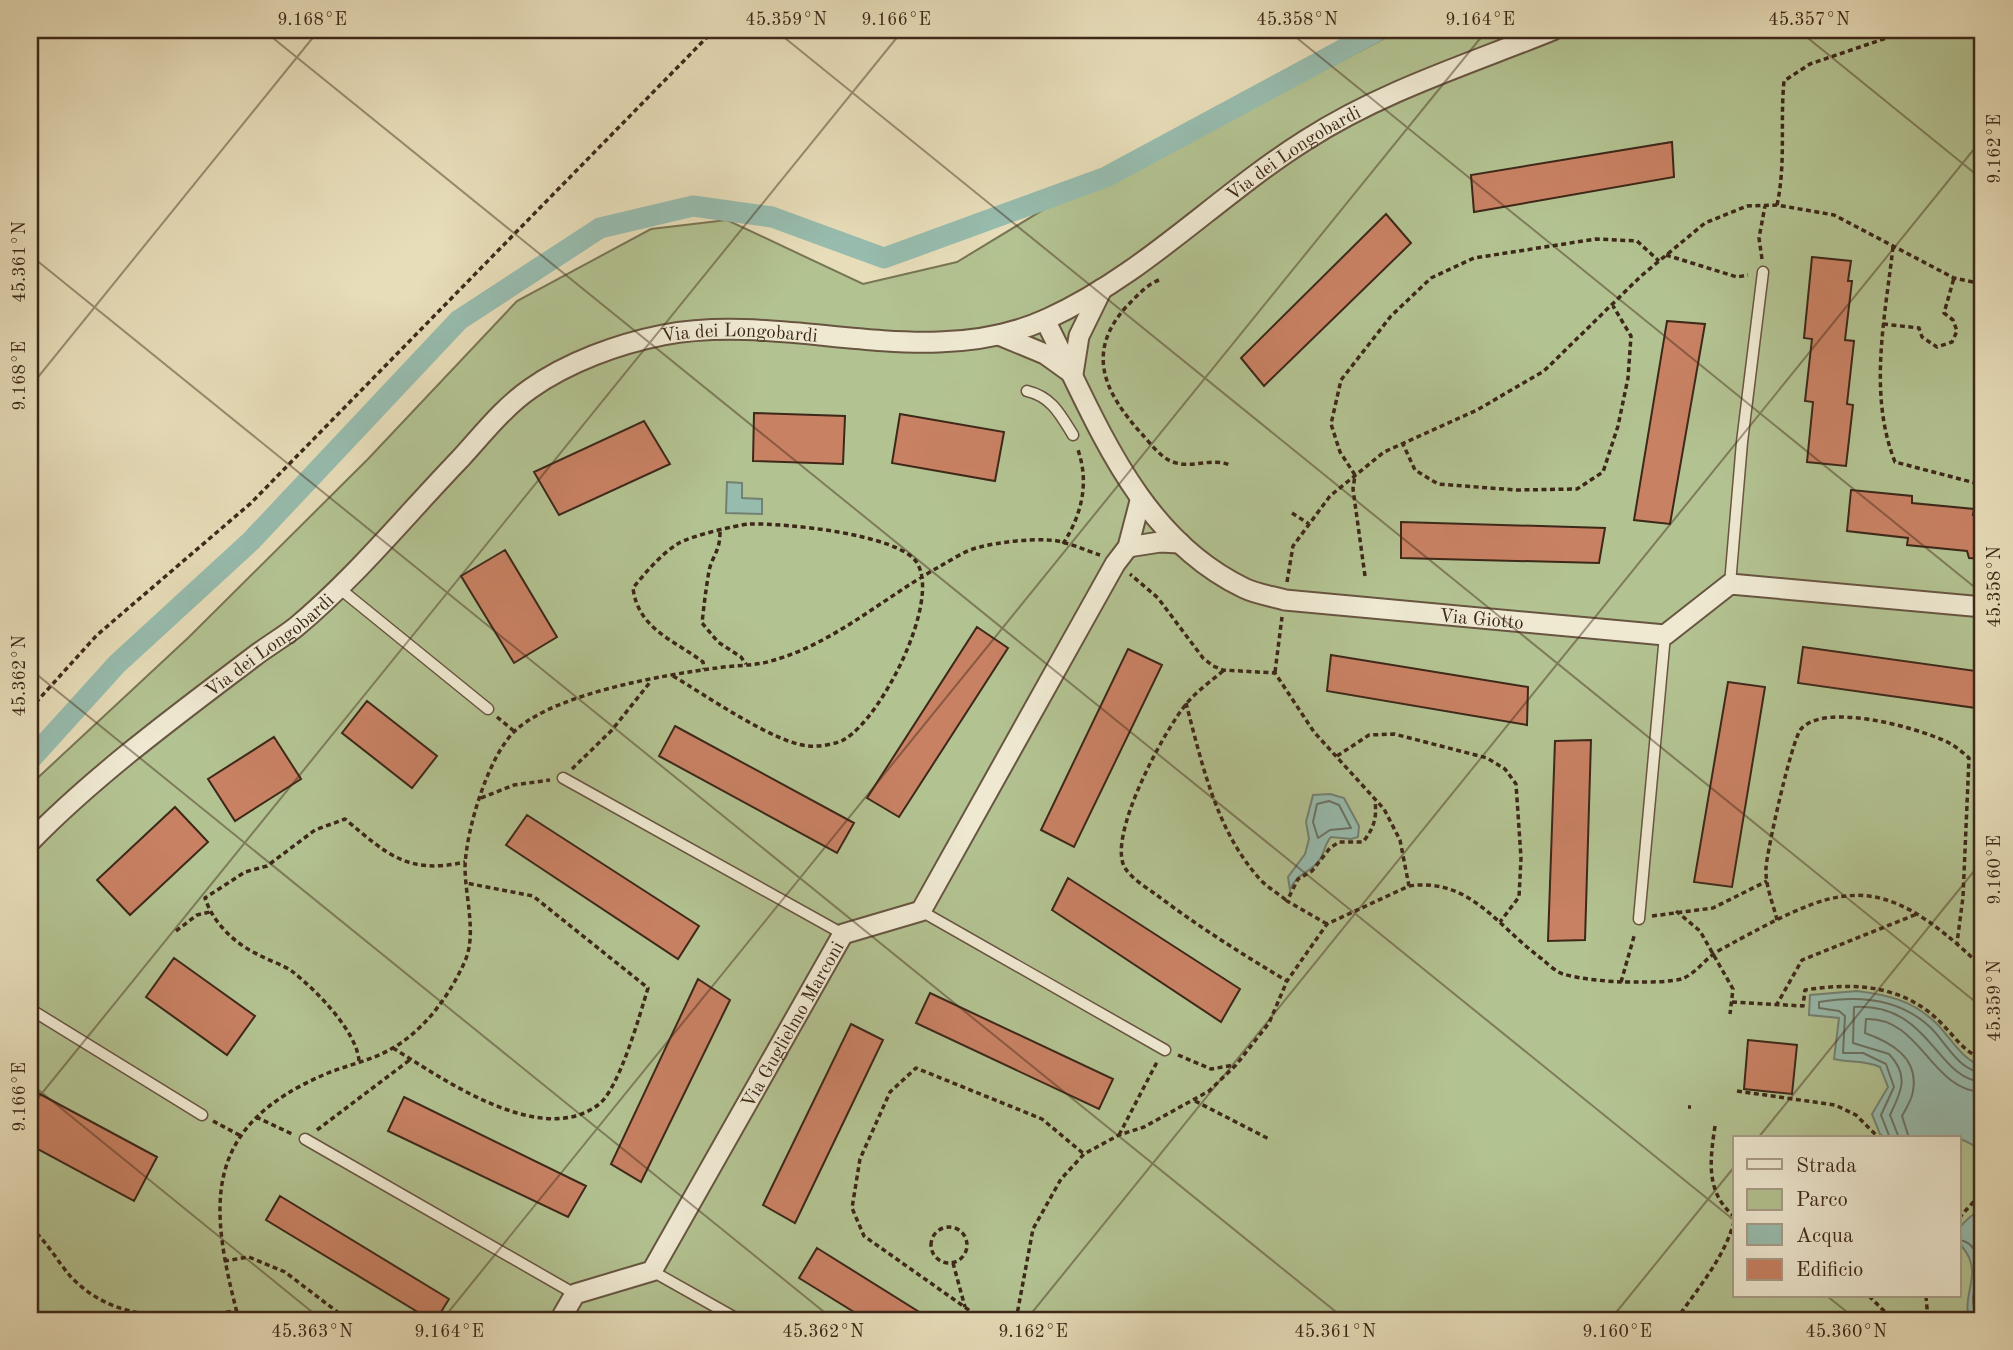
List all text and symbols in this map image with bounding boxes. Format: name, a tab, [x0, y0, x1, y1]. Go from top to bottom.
text: 9.168°E	[277, 11, 347, 29]
text: 45.359°N	[745, 11, 827, 29]
text: 9.166°E	[861, 11, 931, 29]
text: 45.358°N	[1256, 11, 1338, 29]
text: 9.164°E	[1445, 11, 1515, 29]
text: 45.357°N	[1768, 11, 1850, 29]
street label: Via dei Longobardi	[1224, 104, 1364, 205]
text: 9.162°E	[1986, 114, 2004, 184]
text: 45.361°N	[11, 221, 29, 303]
street label: Via dei Longobardi	[660, 322, 819, 347]
text: 9.168°E	[11, 341, 29, 411]
text: 45.358°N	[1986, 546, 2004, 628]
street label: Via dei Longobardi	[202, 591, 339, 702]
street label: Via Giotto	[1438, 607, 1524, 634]
text: 45.362°N	[11, 635, 29, 717]
text: 9.160°E	[1986, 835, 2004, 905]
street label: Via Guglielmo Marconi	[739, 939, 849, 1112]
text: 45.359°N	[1986, 960, 2004, 1042]
text: 9.166°E	[11, 1062, 29, 1132]
legend	[1733, 1136, 1960, 1298]
text: Strada	[1796, 1156, 1857, 1177]
text: Parco	[1796, 1190, 1848, 1211]
text: Acqua	[1796, 1226, 1853, 1247]
text: Edificio	[1796, 1260, 1864, 1281]
text: 45.363°N	[271, 1323, 353, 1341]
text: 9.164°E	[414, 1323, 484, 1341]
text: 45.362°N	[782, 1323, 864, 1341]
text: 9.162°E	[998, 1323, 1068, 1341]
text: 45.361°N	[1294, 1323, 1376, 1341]
text: 9.160°E	[1582, 1323, 1652, 1341]
text: 45.360°N	[1805, 1323, 1887, 1341]

